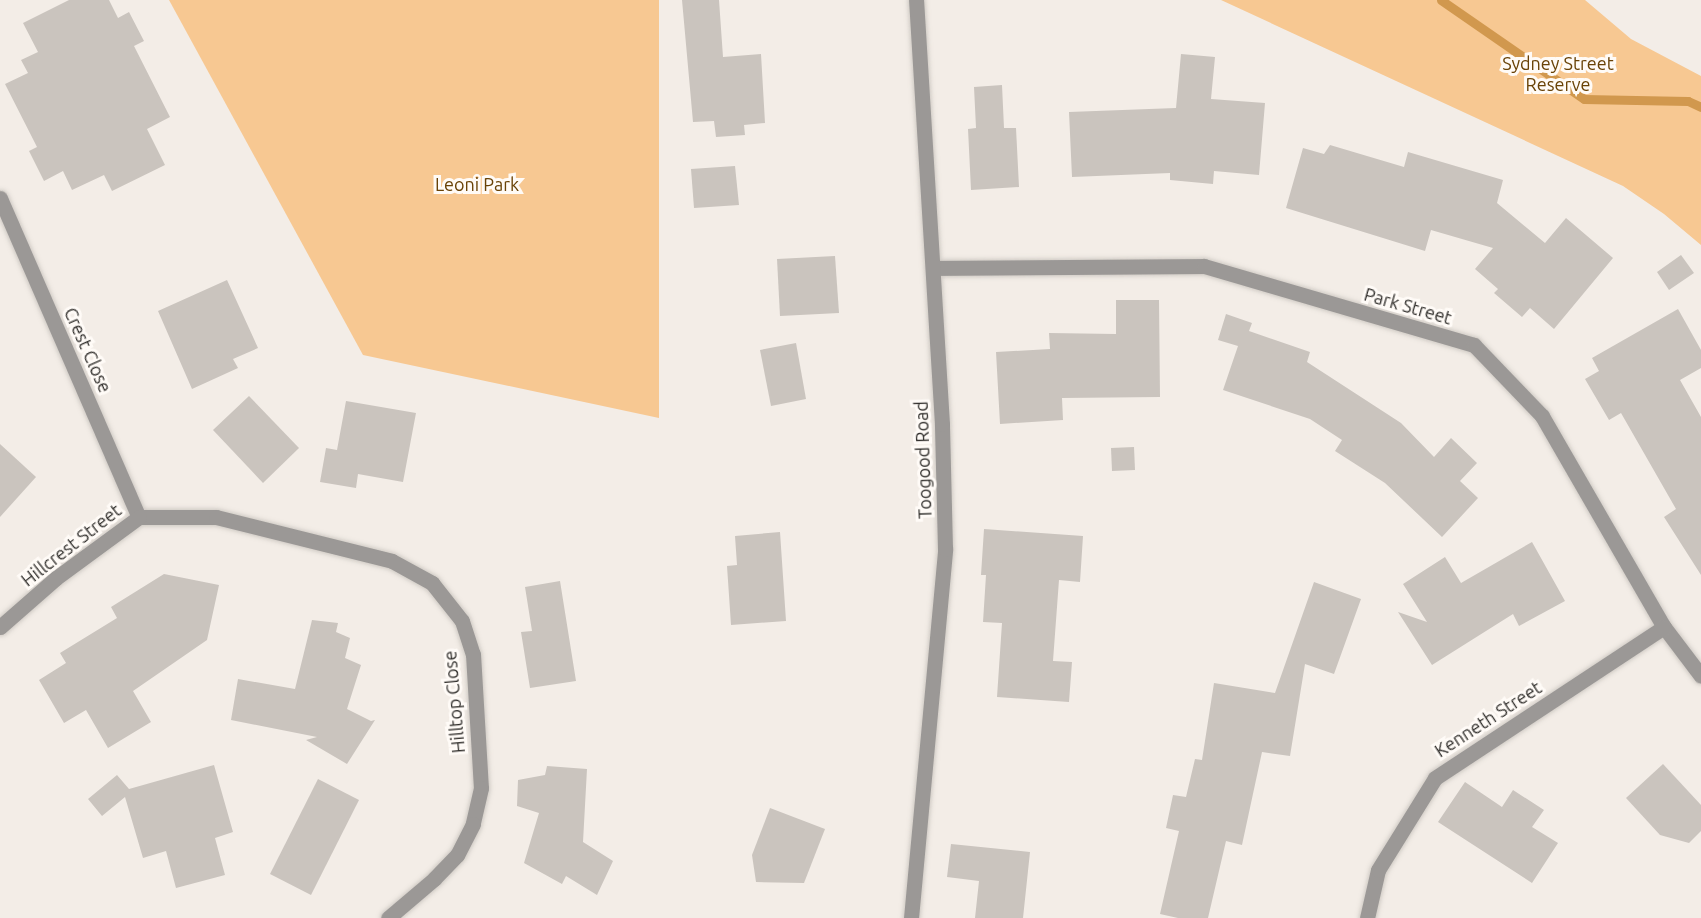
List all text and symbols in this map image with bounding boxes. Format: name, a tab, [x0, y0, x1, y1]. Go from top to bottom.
park label: Sydney Street Reserve	[1502, 53, 1614, 96]
park label: Leoni Park	[435, 173, 519, 195]
street label: Park Street	[1362, 283, 1454, 329]
street label: Crest Close	[60, 304, 116, 396]
street label: Toogood Road	[910, 401, 936, 519]
street label: Hillcrest Street	[17, 499, 125, 591]
street label: Hilltop Close	[439, 650, 469, 754]
street label: Kenneth Street	[1431, 676, 1545, 762]

